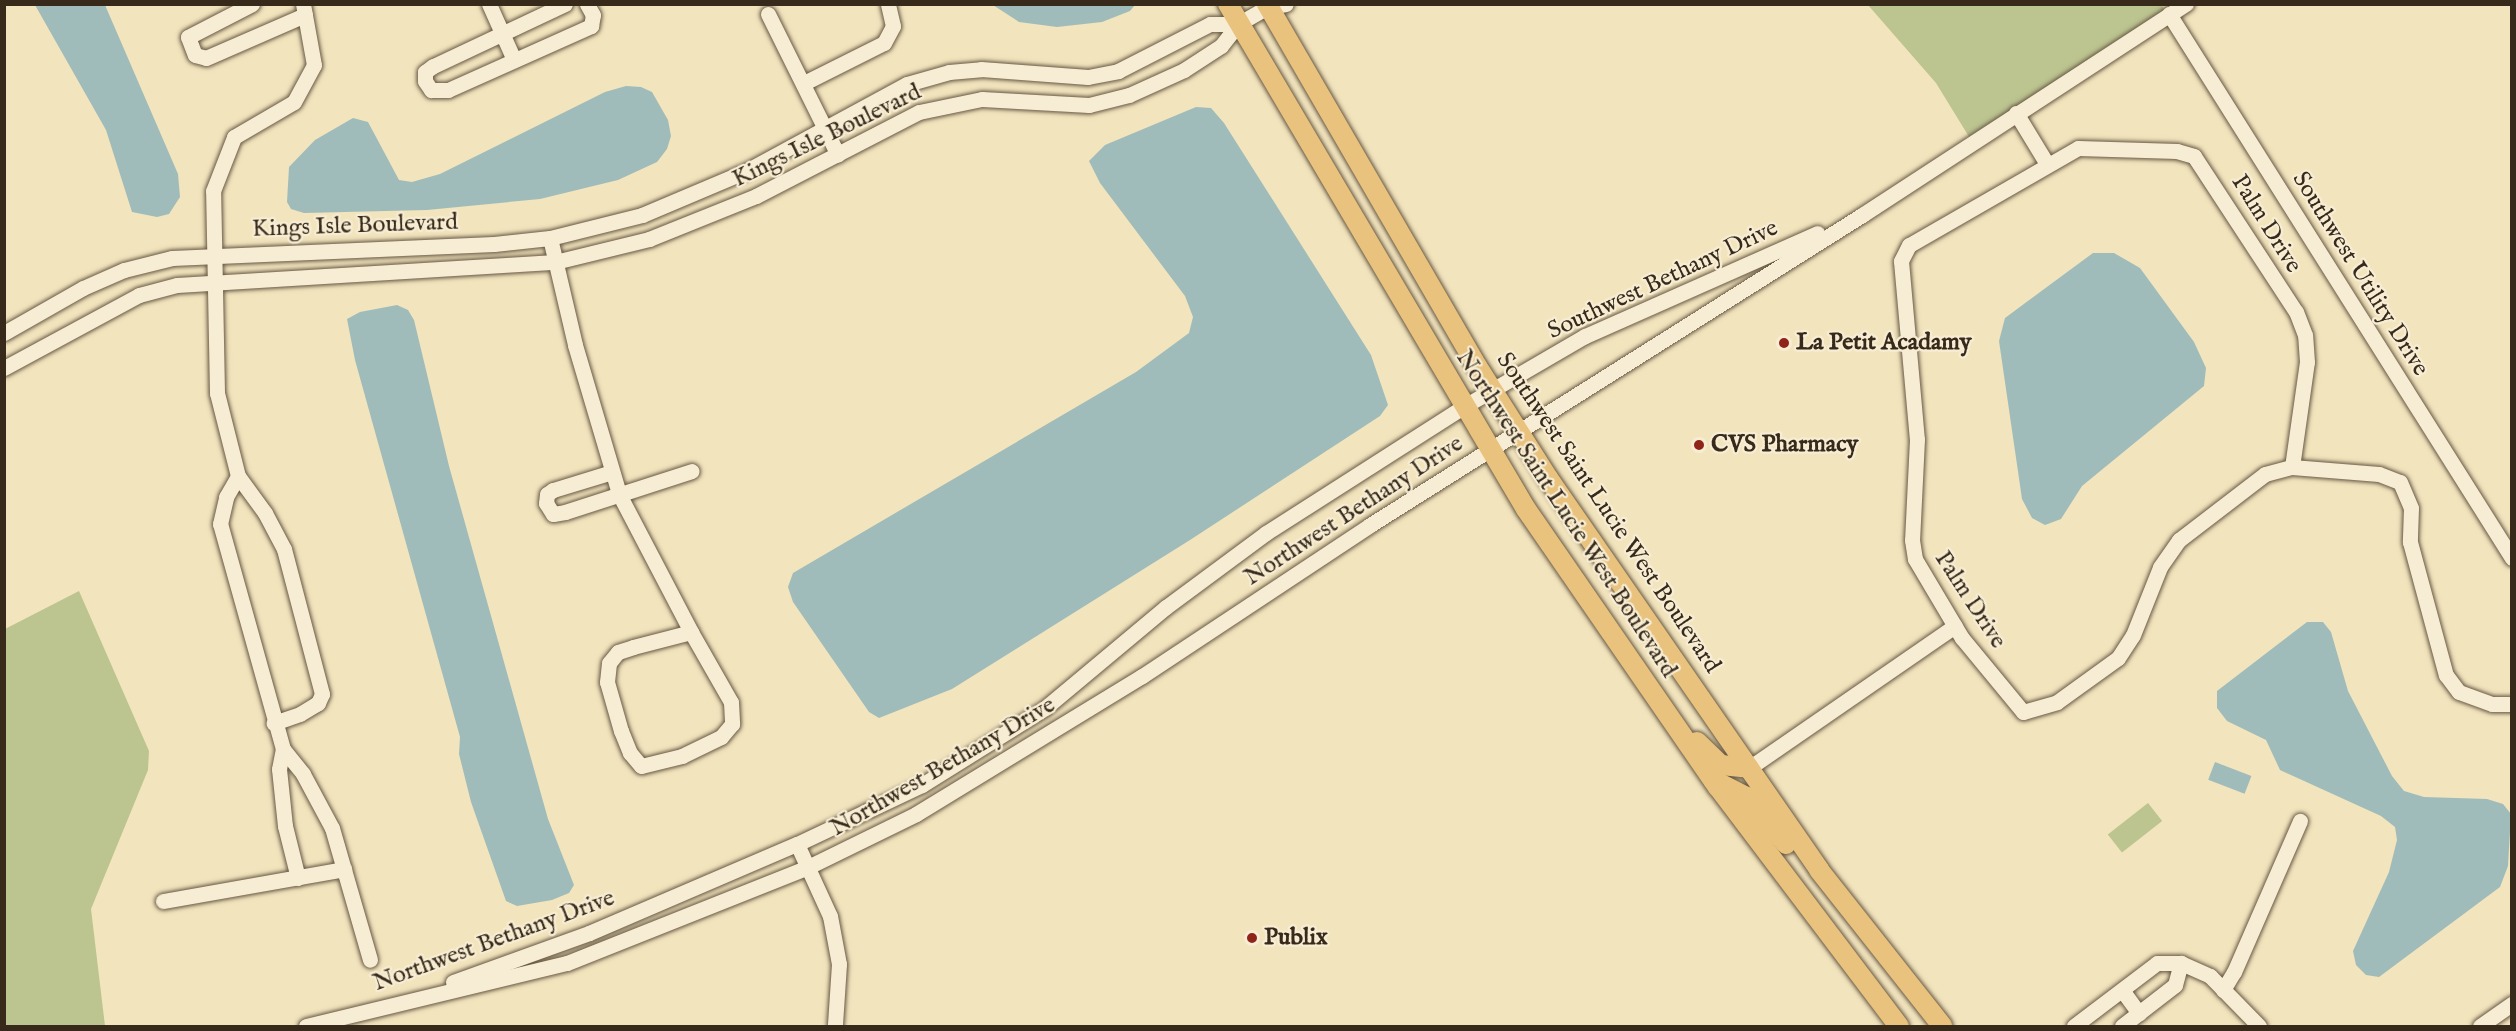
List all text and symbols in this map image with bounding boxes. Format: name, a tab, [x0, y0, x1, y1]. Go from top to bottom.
street label: Kings Isle Boulevard	[728, 78, 926, 194]
street label: Southwest Utility Drive	[2285, 167, 2435, 381]
street label: Palm Drive	[2225, 170, 2307, 278]
street label: Kings Isle Boulevard	[252, 208, 458, 244]
street label: Southwest Bethany Drive	[1543, 214, 1783, 346]
place label: La Petit Acadamy	[1796, 329, 1972, 357]
marker: La Petit Acadamy	[1777, 336, 1791, 350]
street label: Northwest Saint Lucie West Boulevard	[1449, 345, 1683, 683]
street label: Southwest Saint Lucie West Boulevard	[1490, 347, 1726, 679]
street label: Northwest Bethany Drive	[1239, 430, 1469, 592]
place label: CVS Pharmacy	[1711, 431, 1858, 459]
marker: CVS Pharmacy	[1692, 438, 1706, 452]
street label: Palm Drive	[1928, 546, 2012, 654]
street label: Northwest Bethany Drive	[825, 691, 1061, 843]
street label: Northwest Bethany Drive	[369, 884, 619, 998]
place label: Publix	[1264, 924, 1328, 952]
marker: Publix	[1245, 931, 1259, 945]

